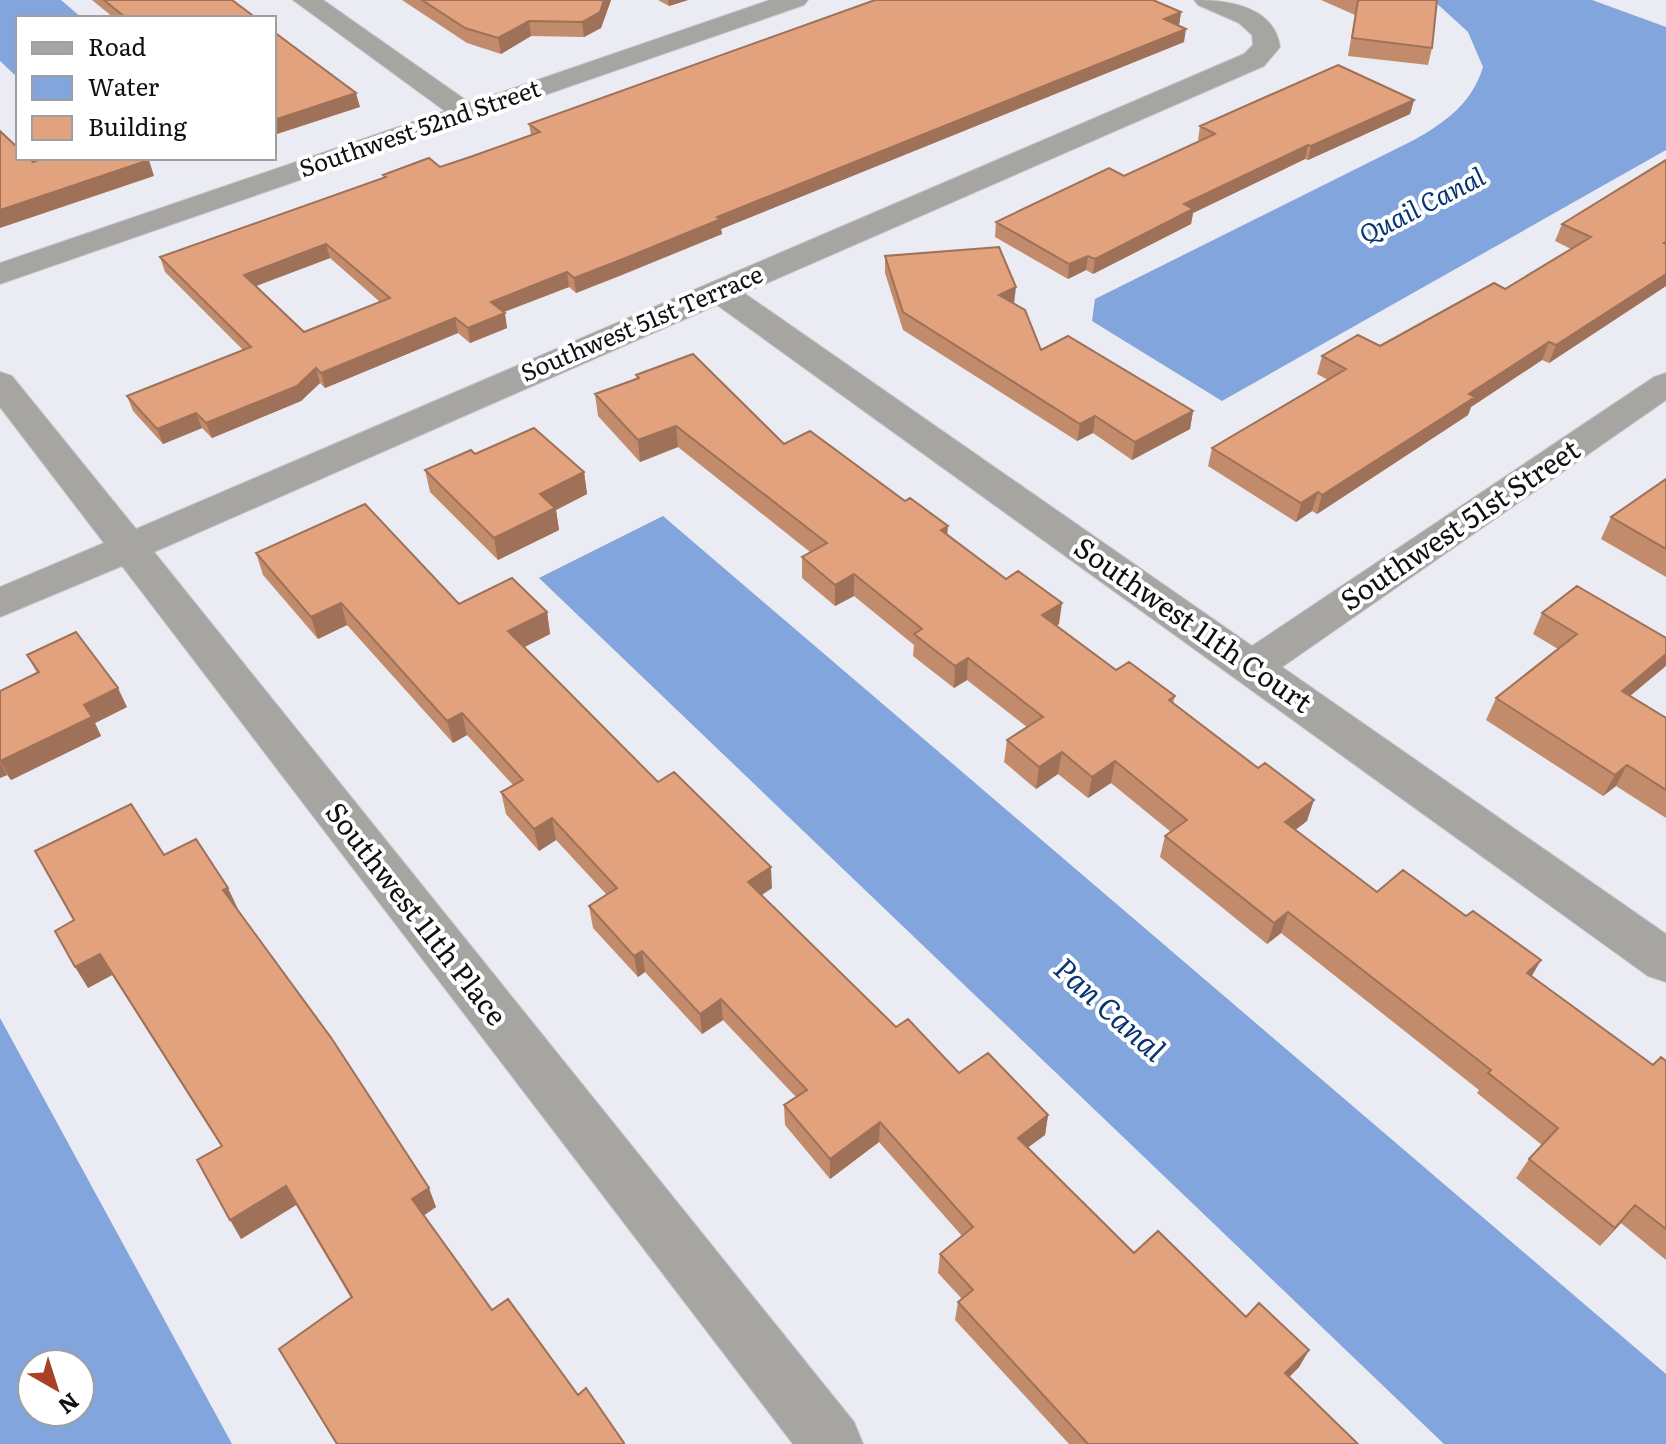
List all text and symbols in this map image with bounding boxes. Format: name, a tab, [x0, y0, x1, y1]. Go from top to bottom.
legend	[16, 16, 276, 160]
text: Road	[88, 28, 147, 63]
text: Water	[88, 68, 160, 103]
street label: Southwest 52nd Street	[294, 69, 545, 184]
text: Building	[88, 108, 187, 143]
water label: Quail Canal	[1351, 155, 1491, 252]
street label: Southwest 51st Terrace	[514, 255, 768, 389]
street label: Southwest 51st Street	[1331, 427, 1588, 619]
street label: Southwest 11th Court	[1067, 525, 1322, 722]
street label: Southwest 11th Place	[317, 792, 518, 1033]
water label: Pan Canal	[1045, 946, 1177, 1070]
north arrow	[16, 1348, 96, 1428]
text: N	[52, 1386, 87, 1423]

